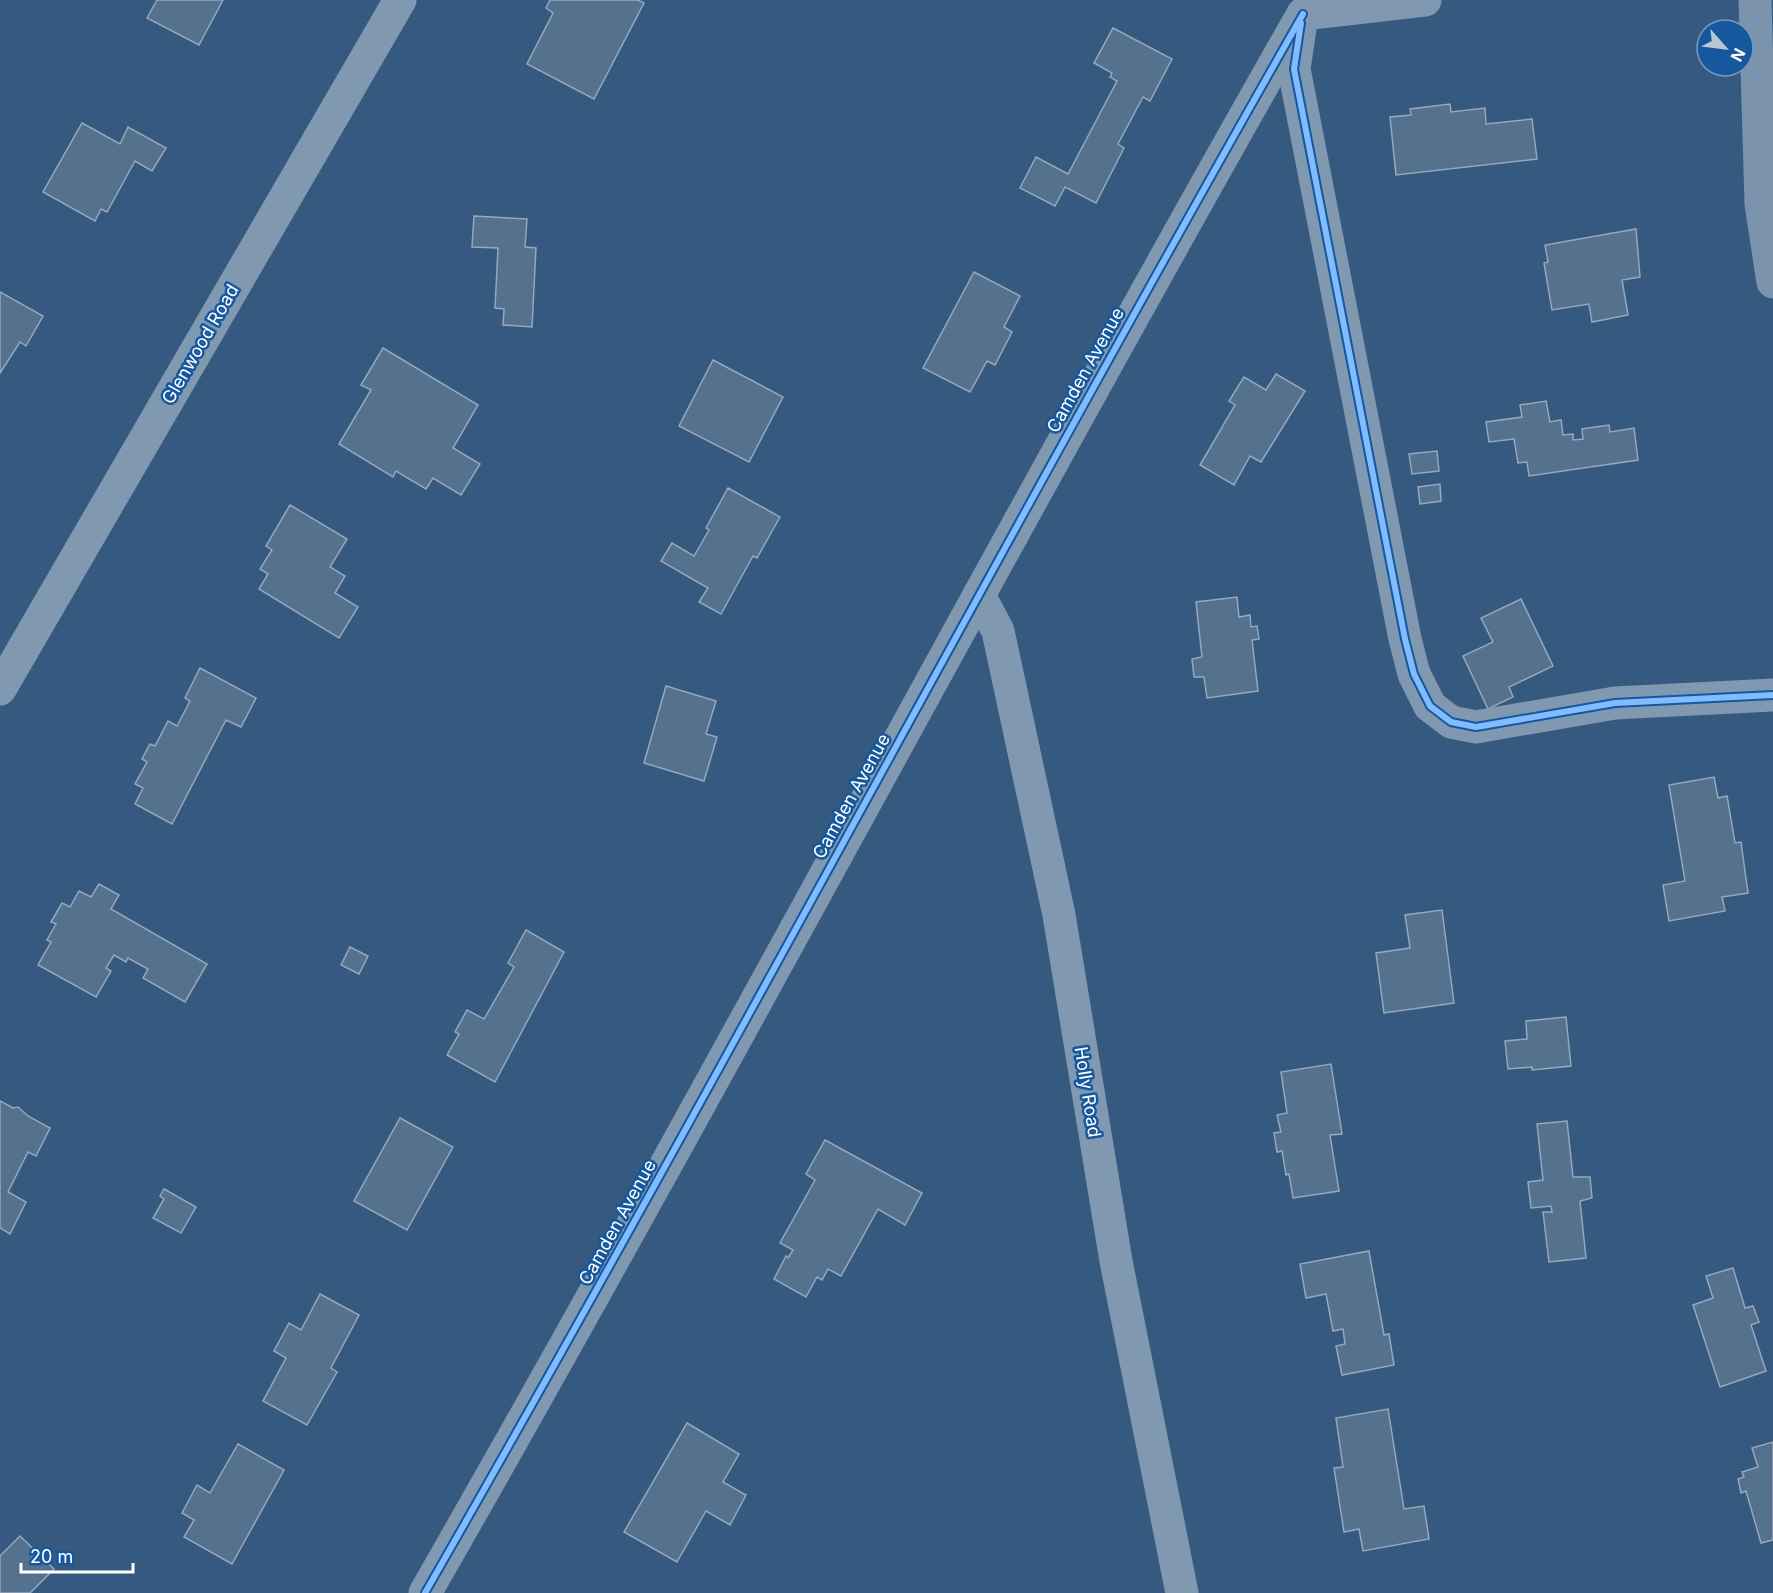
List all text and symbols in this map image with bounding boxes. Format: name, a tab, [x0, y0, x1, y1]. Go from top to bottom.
north arrow	[1695, 18, 1755, 78]
text: N	[1727, 45, 1750, 65]
street label: Glenwood Road	[157, 281, 243, 407]
street label: Camden Avenue	[1042, 304, 1128, 436]
street label: Camden Avenue	[808, 730, 894, 862]
street label: Holly Road	[1070, 1045, 1106, 1139]
street label: Camden Avenue	[574, 1156, 660, 1288]
scale bar	[21, 1536, 134, 1574]
text: 20 m	[30, 1546, 73, 1567]

